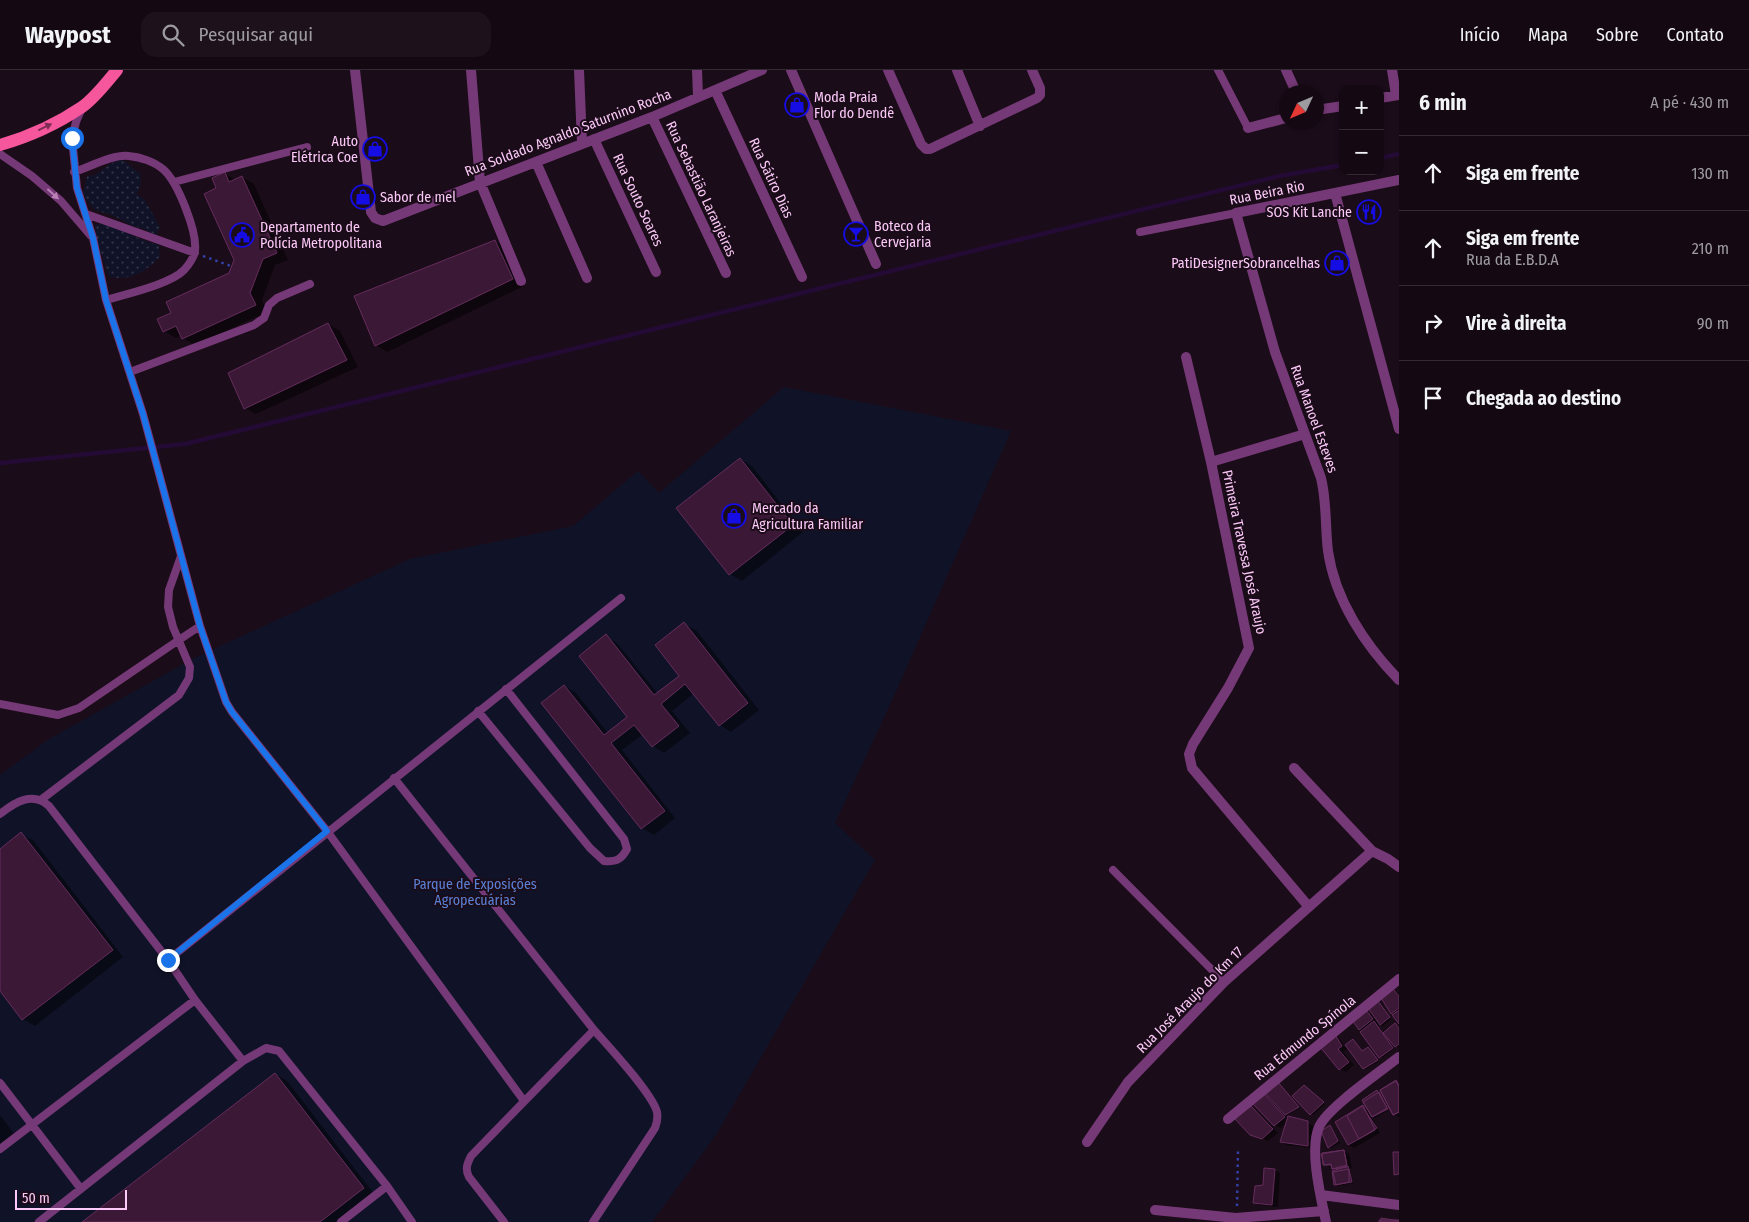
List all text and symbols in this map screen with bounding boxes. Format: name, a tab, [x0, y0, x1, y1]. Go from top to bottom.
search box	[141, 12, 491, 57]
text: Waypost	[25, 21, 111, 49]
icon: search	[159, 21, 187, 49]
text: Pesquisar aqui	[199, 23, 313, 46]
text: Início	[1460, 24, 1500, 46]
text: Mapa	[1528, 24, 1568, 46]
text: Sobre	[1596, 24, 1639, 46]
text: Contato	[1667, 24, 1724, 46]
north arrow	[1279, 85, 1324, 130]
map controls	[1339, 85, 1384, 175]
button: +	[1339, 85, 1384, 130]
street label: Rua Soldado Agnaldo Saturnino Rocha	[462, 86, 674, 180]
place label: Moda Praia Flor do Dendê	[814, 89, 894, 122]
text: 6 min	[1419, 90, 1467, 116]
shop icon: Moda Praia Flor do Dendê	[784, 92, 810, 118]
text: A pé · 430 m	[1650, 93, 1729, 112]
street label: Rua Sebastião Laranjeiras	[662, 119, 740, 259]
one-way arrow	[38, 123, 52, 131]
route start	[61, 127, 84, 150]
button: −	[1339, 130, 1384, 175]
place label: Auto Elétrica Coe	[291, 133, 358, 166]
street label: Rua Sátiro Dias	[745, 135, 797, 221]
shop icon: Auto Elétrica Coe	[362, 136, 388, 162]
street label: Rua Souto Soares	[609, 151, 667, 249]
icon: ahead	[1419, 159, 1447, 187]
text: Siga em frente	[1466, 162, 1580, 185]
text: 130 m	[1691, 164, 1729, 183]
street label: Rua Beira Rio	[1228, 177, 1306, 209]
shop icon: Sabor de mel	[350, 184, 376, 210]
one-way arrow	[46, 188, 58, 200]
place label: Sabor de mel	[380, 189, 456, 206]
restaurant icon: SOS Kit Lanche	[1356, 199, 1382, 225]
place label: SOS Kit Lanche	[1267, 204, 1352, 221]
place label: Boteco da Cervejaria	[874, 218, 932, 251]
place label: Departamento de Polícia Metropolitana	[260, 219, 382, 252]
bar icon: Boteco da Cervejaria	[843, 221, 869, 247]
public building icon: Departamento de Polícia Metropolitana	[229, 222, 255, 248]
text: Siga em frente	[1466, 227, 1580, 250]
icon: ahead	[1419, 234, 1447, 262]
text: 210 m	[1692, 239, 1729, 258]
shop icon: PatiDesignerSobrancelhas	[1324, 250, 1350, 276]
text: Rua da E.B.D.A	[1466, 250, 1559, 269]
place label: PatiDesignerSobrancelhas	[1171, 255, 1320, 272]
icon: right	[1419, 309, 1447, 337]
text: Vire à direita	[1466, 312, 1567, 335]
text: 90 m	[1697, 314, 1729, 333]
street label: Rua Manoel Esteves	[1287, 363, 1341, 475]
icon: arrive	[1419, 384, 1447, 412]
text: Chegada ao destino	[1466, 387, 1621, 410]
street label: Primeira Travessa José Araujo	[1218, 468, 1270, 636]
place label: Mercado da Agricultura Familiar	[752, 500, 863, 533]
shop icon: Mercado da Agricultura Familiar	[721, 503, 747, 529]
park label: Parque de Exposições Agropecuárias	[413, 876, 537, 909]
street label: Rua José Araujo do Km 17	[1133, 943, 1247, 1057]
route end	[157, 949, 180, 972]
street label: Rua Edmundo Spínola	[1251, 992, 1359, 1084]
scale bar	[15, 1187, 128, 1210]
text: 50 m	[22, 1190, 50, 1207]

